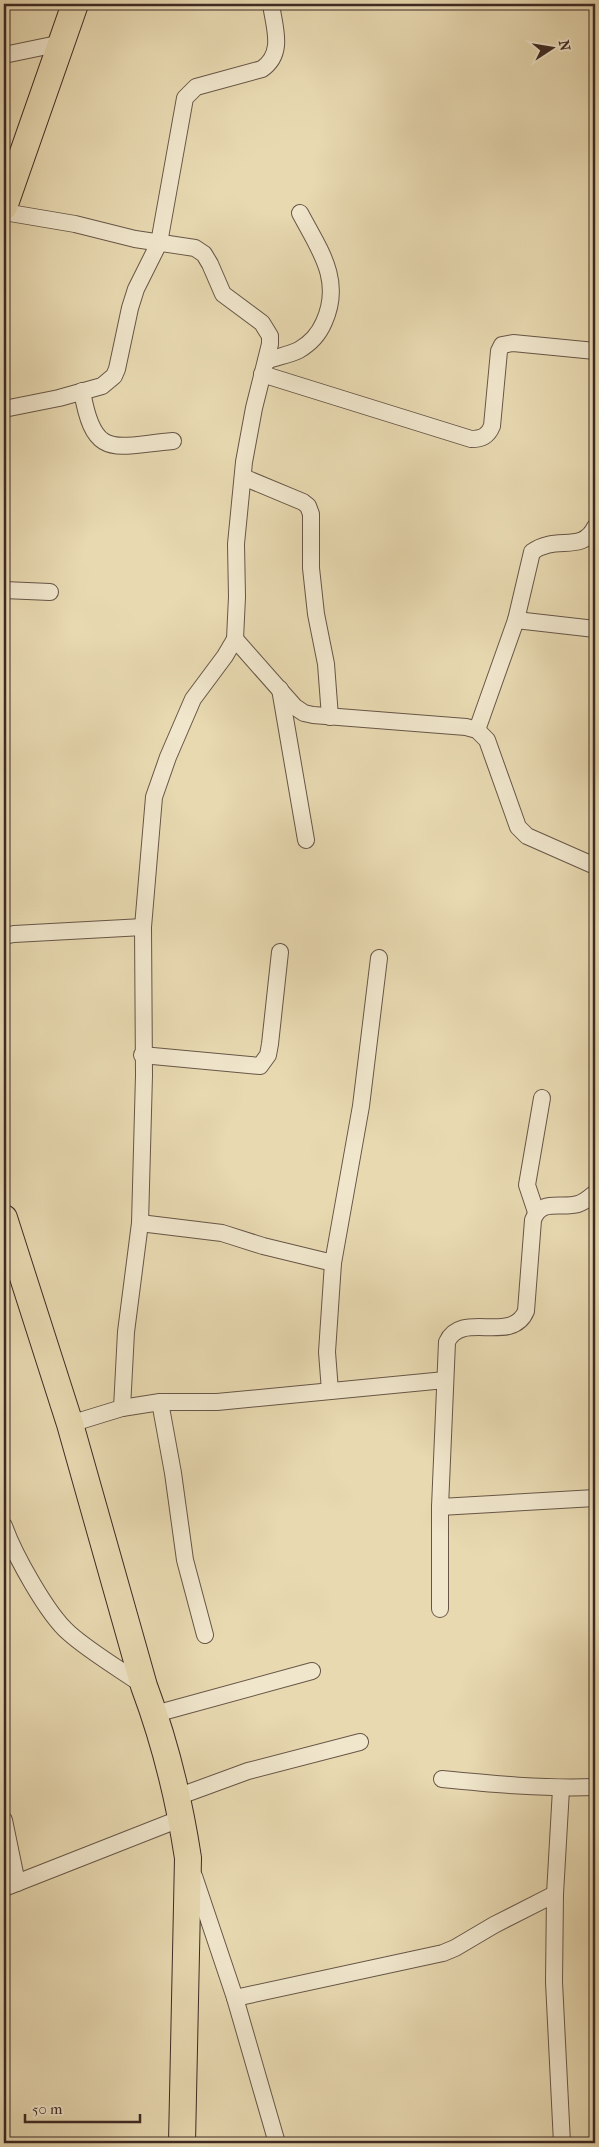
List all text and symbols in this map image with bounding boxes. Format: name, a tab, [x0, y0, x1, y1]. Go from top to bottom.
north arrow	[526, 22, 576, 72]
text: N	[555, 38, 574, 53]
scale bar	[25, 2092, 140, 2124]
text: 50 m	[32, 2100, 63, 2118]

